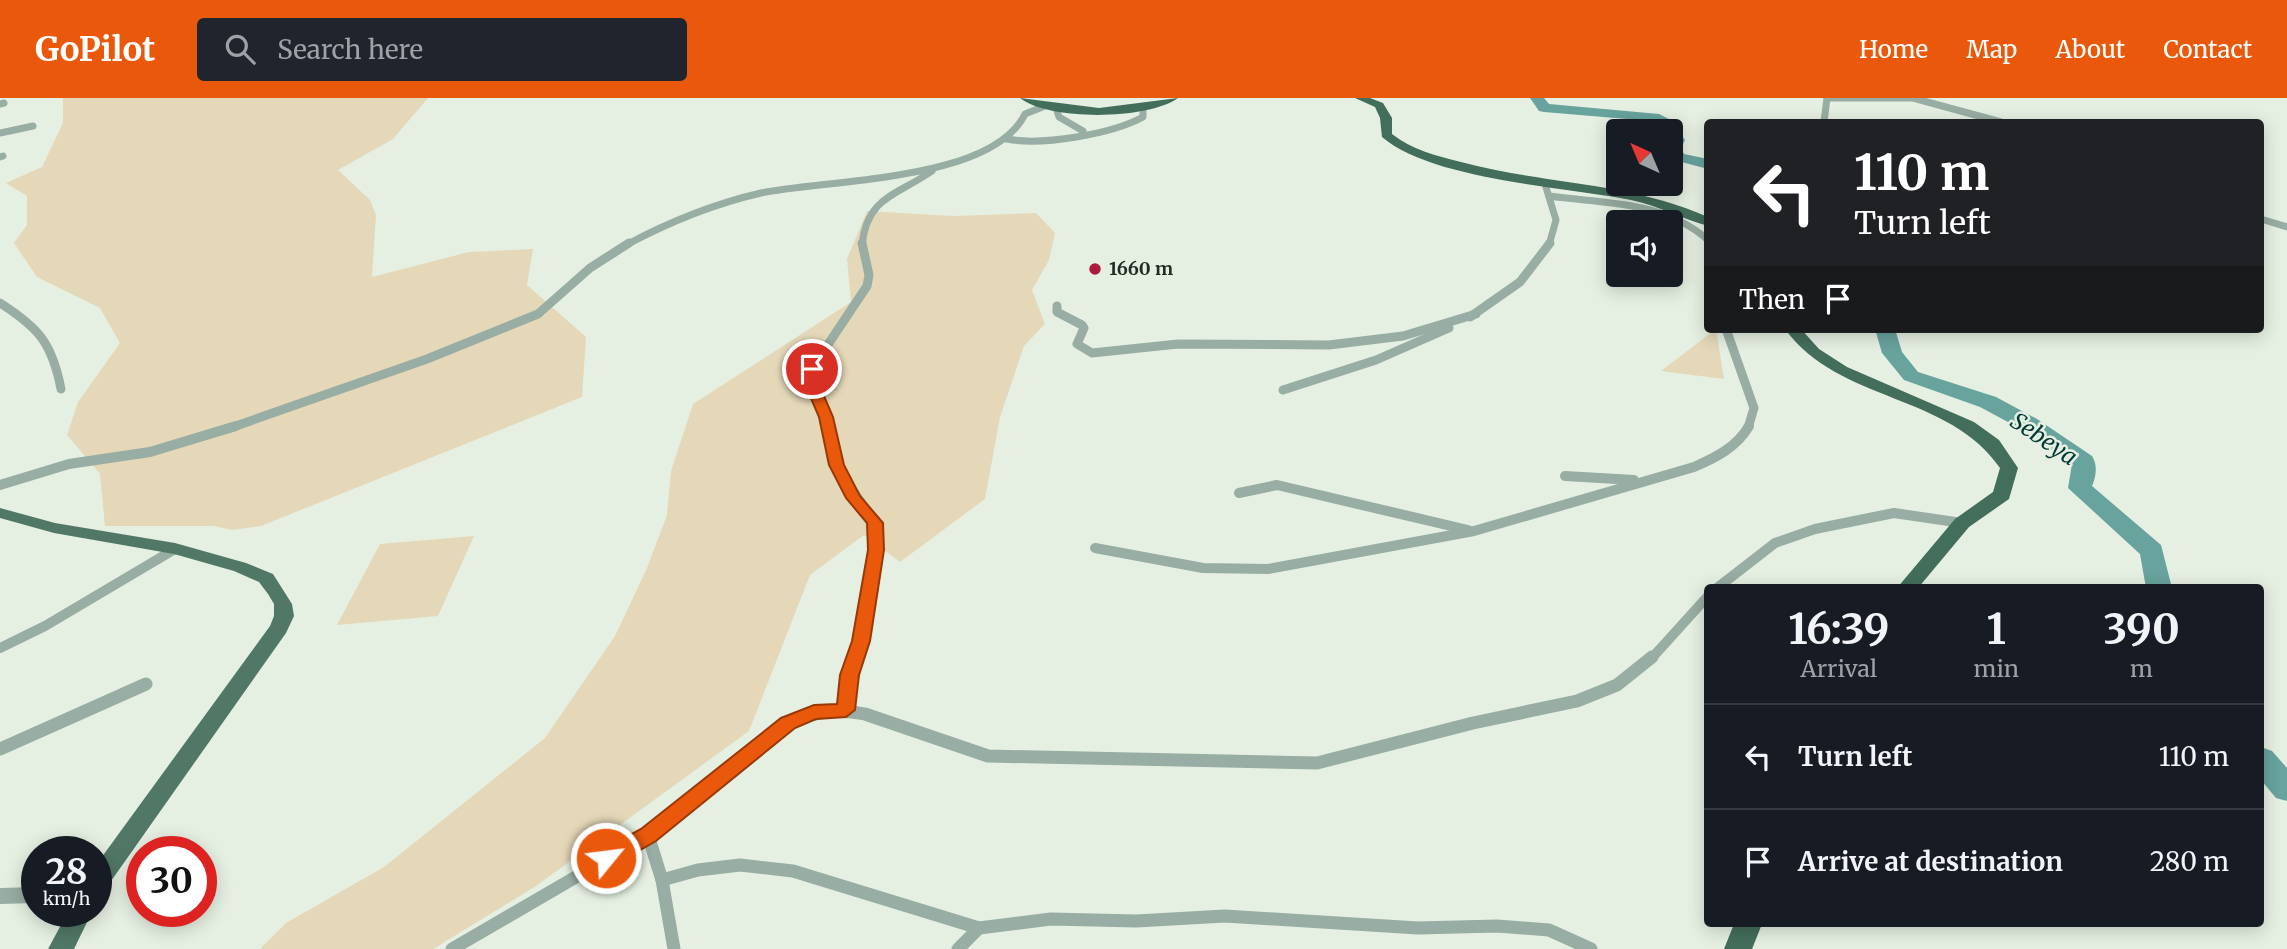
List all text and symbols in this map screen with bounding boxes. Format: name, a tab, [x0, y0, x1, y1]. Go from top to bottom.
search box	[197, 18, 687, 81]
text: GoPilot	[35, 29, 155, 70]
icon: search	[221, 30, 259, 68]
text: Search here	[277, 33, 423, 66]
text: Home	[1859, 34, 1928, 65]
text: Map	[1966, 34, 2017, 65]
text: About	[2055, 34, 2125, 65]
text: Contact	[2163, 34, 2252, 65]
north arrow	[1606, 119, 1684, 196]
map controls	[1606, 119, 1683, 287]
text: 110 m	[1854, 142, 1989, 203]
icon: left	[1739, 147, 1830, 238]
text: Turn left	[1854, 203, 1991, 243]
button: sound	[1606, 210, 1683, 287]
place label: 1660 m	[1109, 257, 1173, 280]
marker: 1660 m	[1087, 261, 1103, 277]
icon: arrive	[1819, 280, 1857, 318]
text: Then	[1739, 283, 1805, 316]
pin	[782, 339, 842, 399]
icon: arrive	[793, 350, 831, 388]
water label: Sebeya	[2005, 406, 2083, 471]
text: 16:39	[1788, 603, 1889, 655]
text: 1	[1987, 603, 2006, 655]
text: 390	[2103, 603, 2180, 655]
text: Arrival	[1800, 654, 1877, 683]
text: min	[1974, 654, 2019, 683]
text: m	[2130, 654, 2153, 683]
icon: left	[1739, 738, 1777, 776]
text: Turn left	[1798, 740, 1912, 773]
text: 110 m	[2159, 740, 2229, 773]
position arrow	[569, 821, 643, 895]
speed limit sign: 30	[126, 836, 217, 927]
icon: arrive	[1739, 843, 1777, 881]
text: Arrive at destination	[1798, 845, 2063, 878]
text: 280 m	[2150, 845, 2229, 878]
text: 28	[45, 850, 88, 894]
text: km/h	[43, 887, 90, 910]

